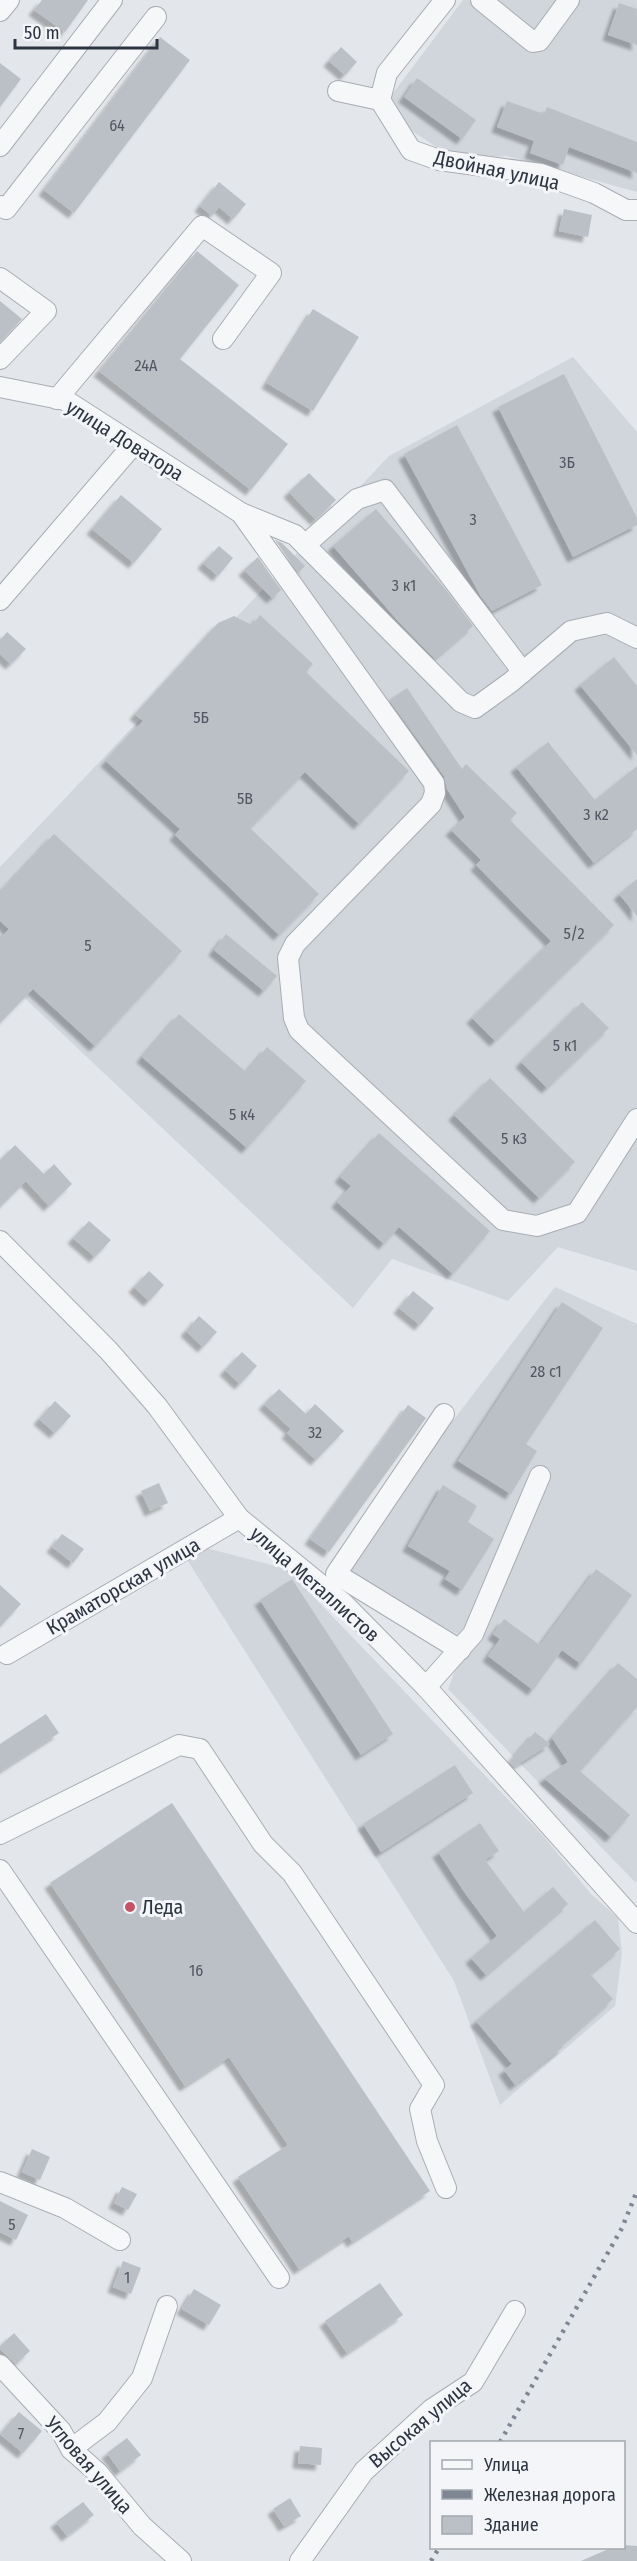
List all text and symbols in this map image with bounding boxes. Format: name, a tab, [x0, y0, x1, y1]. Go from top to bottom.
scale bar	[15, 12, 158, 50]
text: 50 m	[24, 22, 60, 44]
house number: 64	[109, 116, 125, 135]
street label: Двойная улица	[431, 145, 562, 195]
house number: 24А	[135, 356, 158, 375]
street label: улица Доватора	[62, 394, 188, 486]
house number: 3Б	[559, 453, 575, 472]
house number: 3	[469, 510, 477, 529]
house number: 3 к1	[392, 576, 416, 595]
house number: 5Б	[193, 708, 209, 727]
house number: 5В	[237, 789, 253, 808]
house number: 3 к2	[583, 805, 609, 824]
house number: 5/2	[564, 924, 584, 943]
house number: 5	[84, 936, 92, 955]
house number: 5 к1	[553, 1036, 577, 1055]
house number: 5 к4	[229, 1105, 255, 1124]
house number: 5 к3	[501, 1129, 527, 1148]
house number: 28 с1	[530, 1362, 562, 1381]
house number: 32	[308, 1423, 322, 1442]
street label: улица Металлистов	[245, 1521, 385, 1647]
street label: Краматорская улица	[42, 1532, 204, 1640]
place label: Леда	[142, 1895, 183, 1919]
marker: Леда	[123, 1900, 137, 1914]
house number: 16	[189, 1961, 203, 1980]
house number: 5	[8, 2215, 16, 2234]
house number: 1	[124, 2268, 130, 2287]
street label: Высокая улица	[364, 2373, 476, 2473]
street label: Угловая улица	[40, 2411, 138, 2519]
house number: 7	[18, 2424, 25, 2443]
legend	[430, 2441, 625, 2549]
text: Улица	[483, 2454, 529, 2476]
text: Железная дорога	[484, 2484, 616, 2506]
text: Здание	[484, 2514, 539, 2536]

